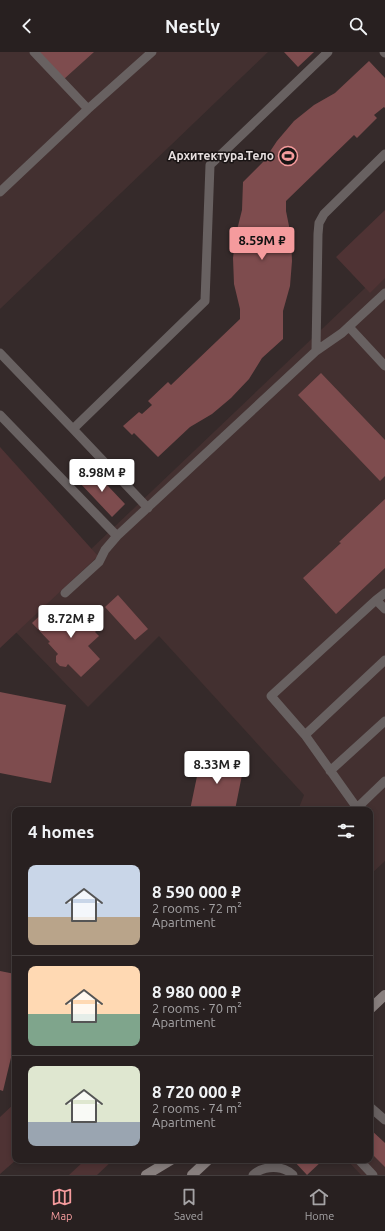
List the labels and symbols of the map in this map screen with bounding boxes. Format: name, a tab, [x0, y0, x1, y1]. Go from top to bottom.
sports icon: Архитектура.Тело	[277, 145, 299, 167]
place label: Архитектура.Тело	[168, 149, 274, 162]
pin: 8.59M ₽	[225, 227, 299, 261]
pin: 8.98M ₽	[65, 459, 139, 493]
pin: 8.72M ₽	[34, 605, 108, 639]
pin: 8.33M ₽	[180, 751, 254, 785]

